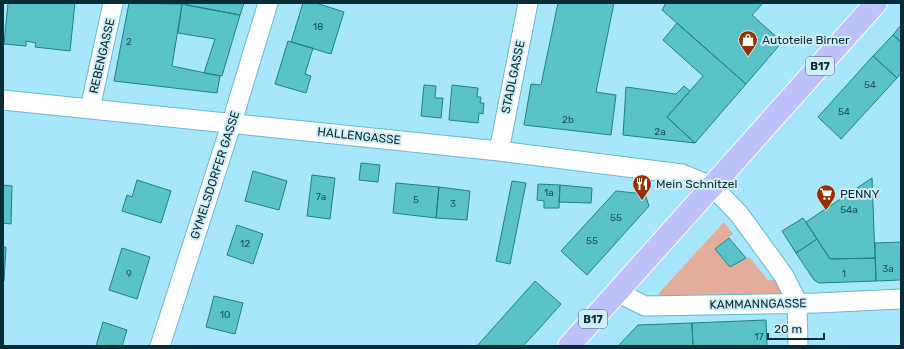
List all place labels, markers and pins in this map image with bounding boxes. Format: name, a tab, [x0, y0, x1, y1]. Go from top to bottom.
shop icon: Autoteile Birner	[737, 29, 759, 57]
place label: Autoteile Birner	[762, 33, 850, 47]
restaurant icon: Mein Schnitzel	[631, 173, 653, 201]
place label: Mein Schnitzel	[656, 177, 737, 191]
supermarket icon: PENNY	[815, 183, 837, 211]
place label: PENNY	[840, 187, 880, 201]

